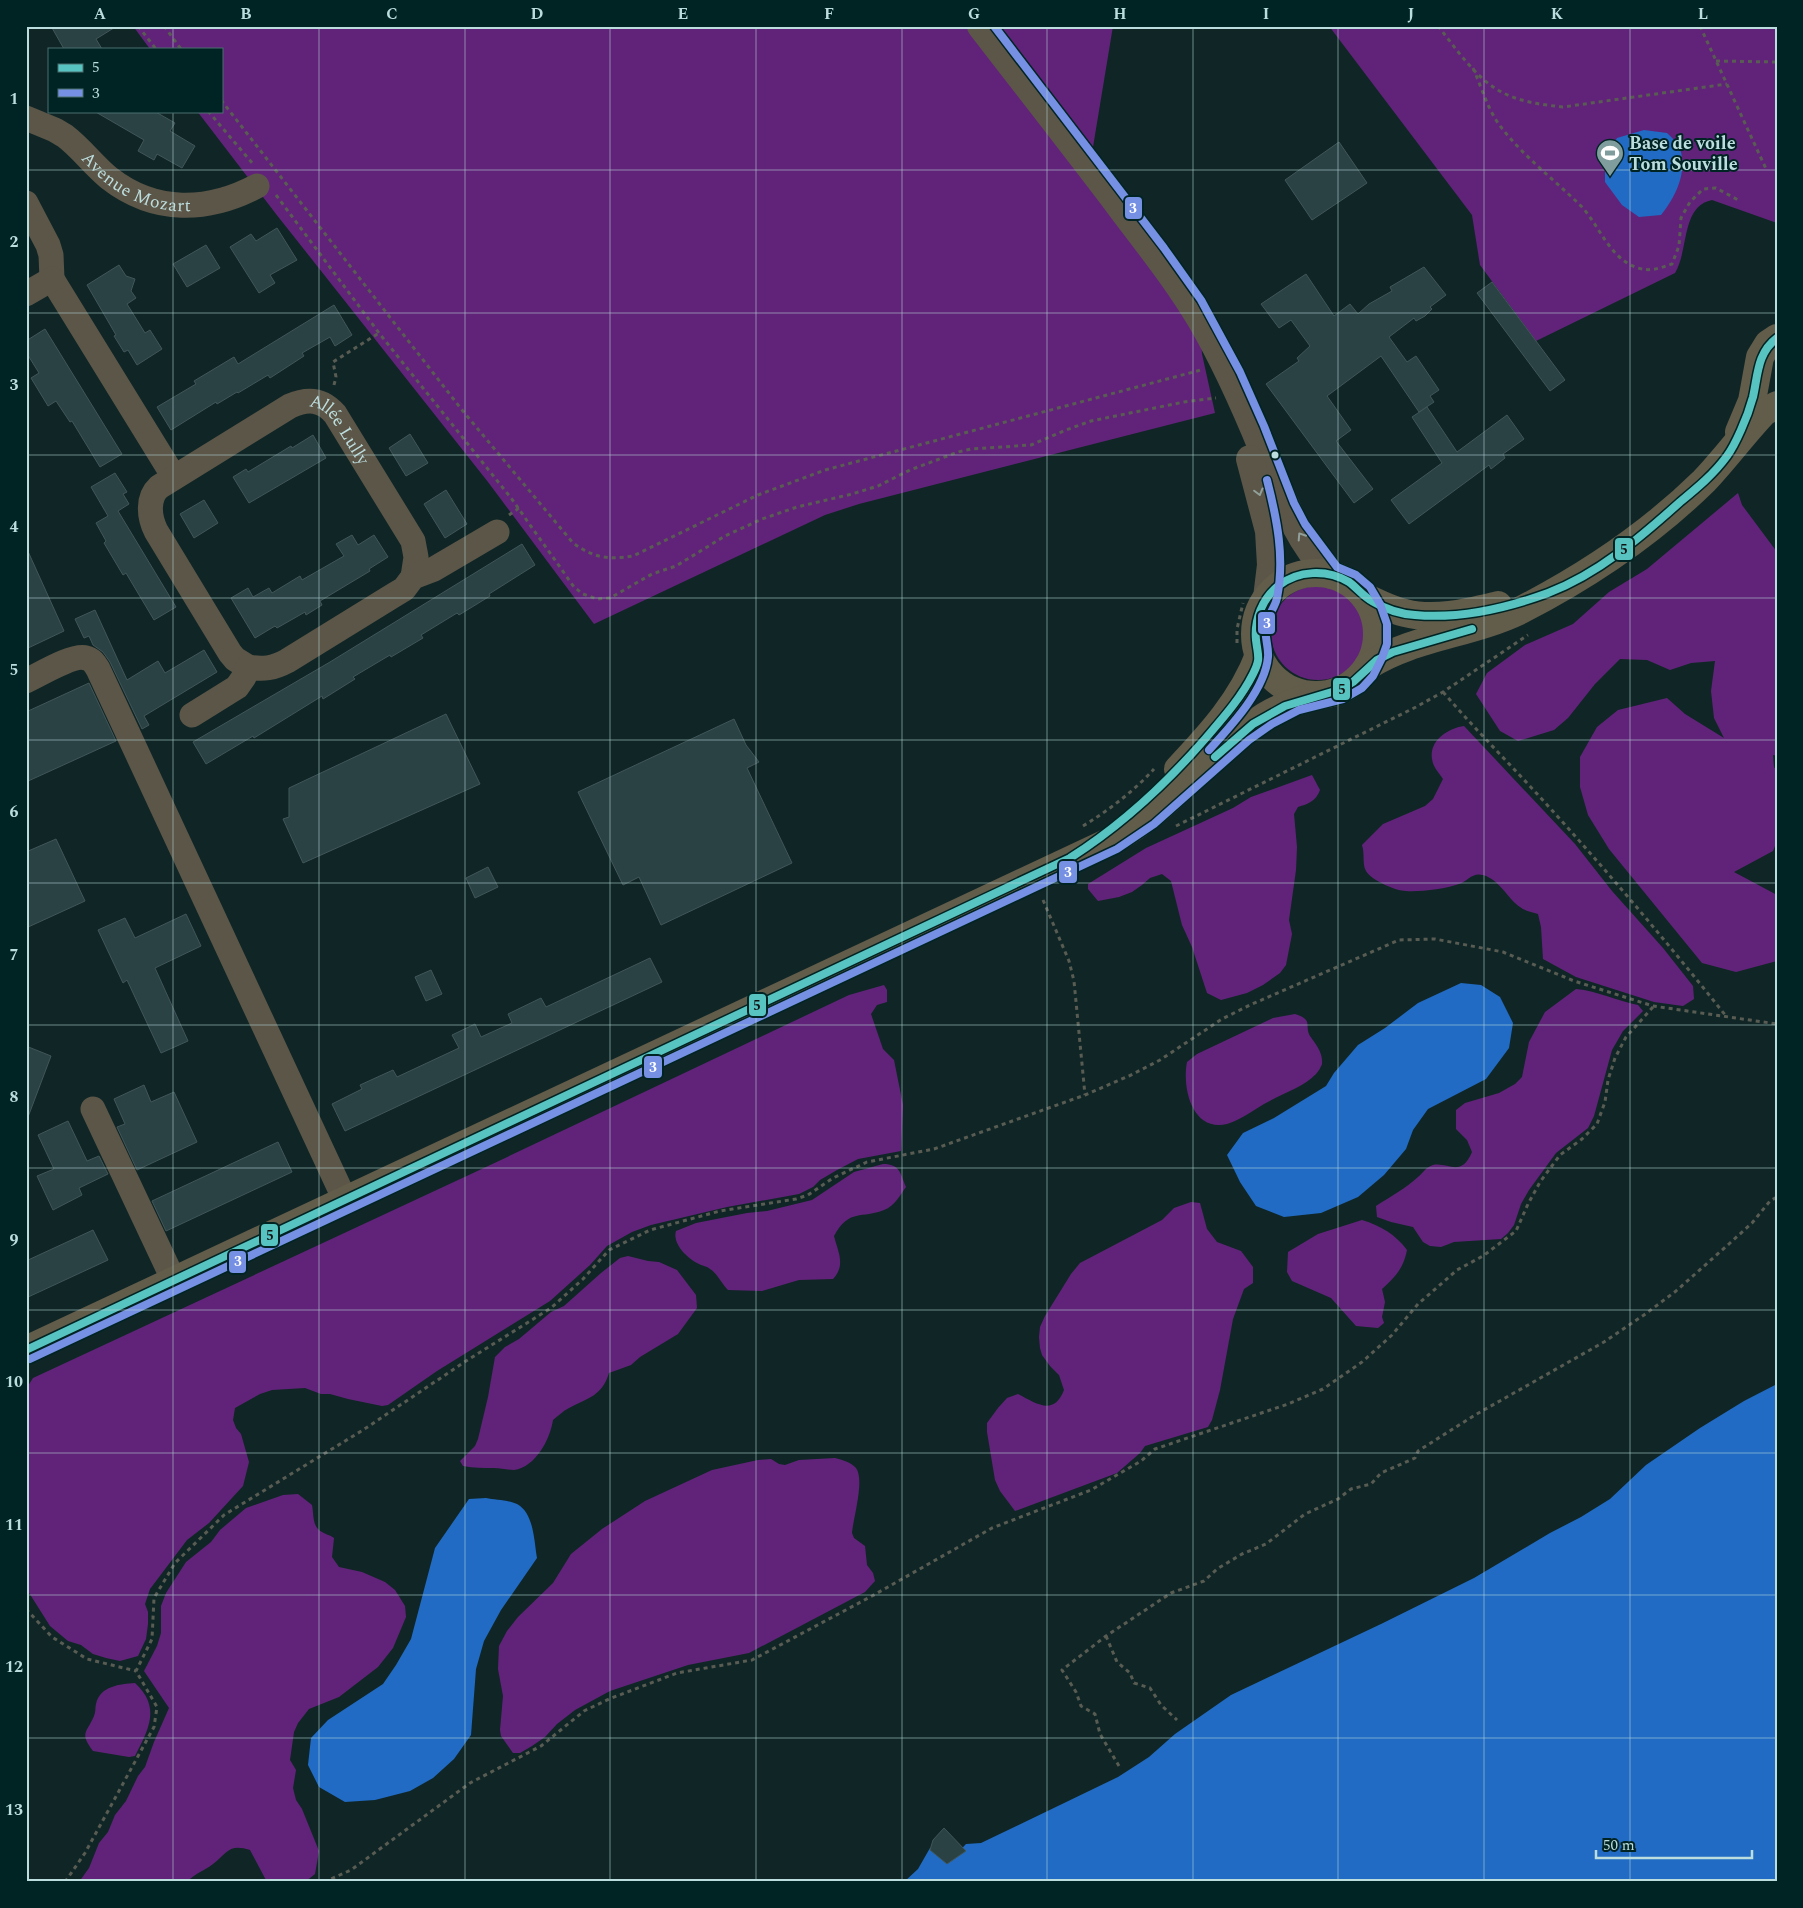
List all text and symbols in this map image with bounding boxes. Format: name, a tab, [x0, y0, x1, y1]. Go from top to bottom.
text: A	[94, 2, 107, 26]
text: B	[240, 2, 252, 26]
text: C	[386, 2, 398, 26]
text: D	[531, 2, 544, 26]
text: E	[678, 2, 688, 26]
text: F	[824, 2, 834, 26]
text: G	[968, 2, 980, 26]
text: H	[1113, 2, 1127, 26]
text: I	[1263, 2, 1269, 26]
text: J	[1408, 2, 1415, 26]
text: K	[1551, 2, 1564, 26]
text: L	[1698, 2, 1708, 26]
legend	[48, 48, 222, 112]
text: 5	[92, 56, 100, 79]
text: 3	[92, 82, 100, 105]
text: 1	[10, 87, 18, 111]
place label: Base de voile Tom Souville	[1629, 130, 1738, 178]
sports icon: Base de voile Tom Souville	[1595, 138, 1625, 177]
street label: Avenue Mozart	[75, 145, 191, 219]
line badge: 3	[1124, 196, 1143, 220]
text: 3	[1129, 198, 1137, 219]
text: 2	[10, 230, 19, 254]
text: 3	[10, 373, 19, 397]
street label: Allée Lully	[307, 387, 377, 471]
unlabelled marker	[1270, 450, 1280, 460]
one-way arrow	[1254, 488, 1264, 496]
text: 4	[10, 515, 19, 539]
one-way arrow	[1298, 533, 1308, 542]
line badge: 5	[1614, 537, 1634, 561]
text: 5	[1620, 539, 1628, 560]
line badge: 3	[1257, 611, 1276, 635]
text: 3	[1263, 613, 1271, 634]
text: 5	[10, 658, 18, 682]
line badge: 5	[1332, 677, 1351, 701]
text: 5	[1338, 679, 1346, 700]
text: 6	[10, 800, 19, 824]
line badge: 3	[1058, 860, 1078, 884]
text: 3	[1064, 862, 1072, 883]
text: 7	[10, 943, 19, 967]
line badge: 5	[748, 993, 767, 1017]
text: 5	[753, 995, 761, 1016]
line badge: 3	[643, 1055, 663, 1079]
text: 3	[649, 1057, 657, 1078]
text: 8	[10, 1085, 19, 1109]
line badge: 5	[260, 1223, 279, 1247]
text: 5	[266, 1225, 274, 1246]
text: 9	[10, 1228, 19, 1252]
line badge: 3	[228, 1250, 247, 1274]
text: 3	[234, 1251, 242, 1272]
text: 10	[5, 1370, 23, 1394]
text: 11	[5, 1513, 23, 1537]
text: 12	[5, 1655, 23, 1679]
text: 13	[5, 1798, 23, 1822]
scale bar	[1596, 1828, 1752, 1860]
text: 50 m	[1603, 1834, 1635, 1857]

